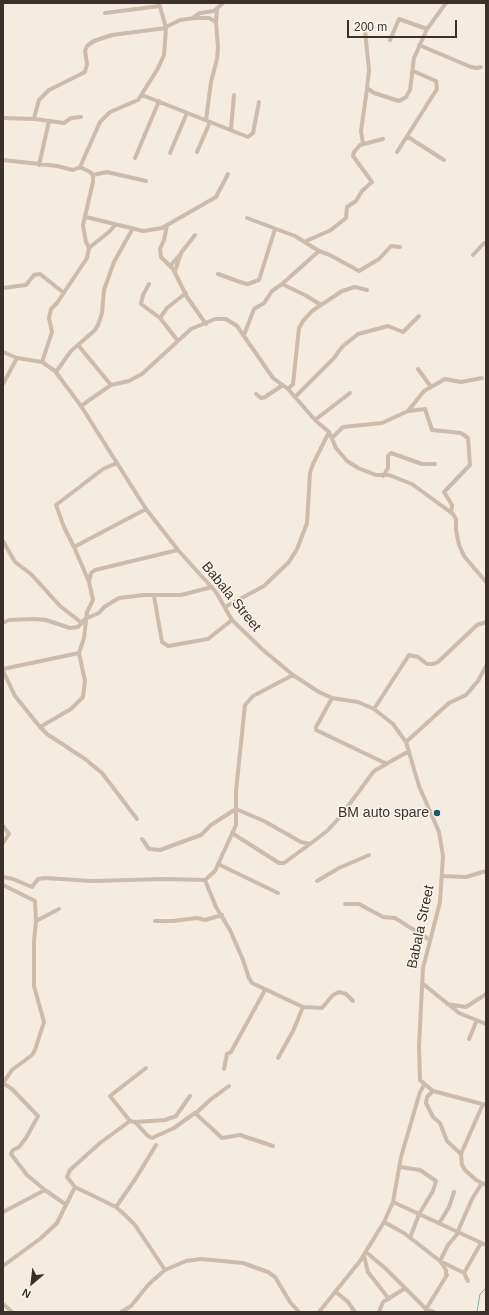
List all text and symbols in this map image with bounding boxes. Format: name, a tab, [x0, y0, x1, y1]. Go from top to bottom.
scale bar	[349, 12, 459, 38]
text: 200 m	[354, 20, 387, 34]
street label: Babala Street	[198, 559, 264, 635]
place label: BM auto spare	[338, 805, 429, 821]
marker: BM auto spare	[432, 808, 442, 818]
street label: Babala Street	[404, 884, 438, 970]
north arrow	[12, 1263, 52, 1303]
text: N	[20, 1286, 33, 1301]

